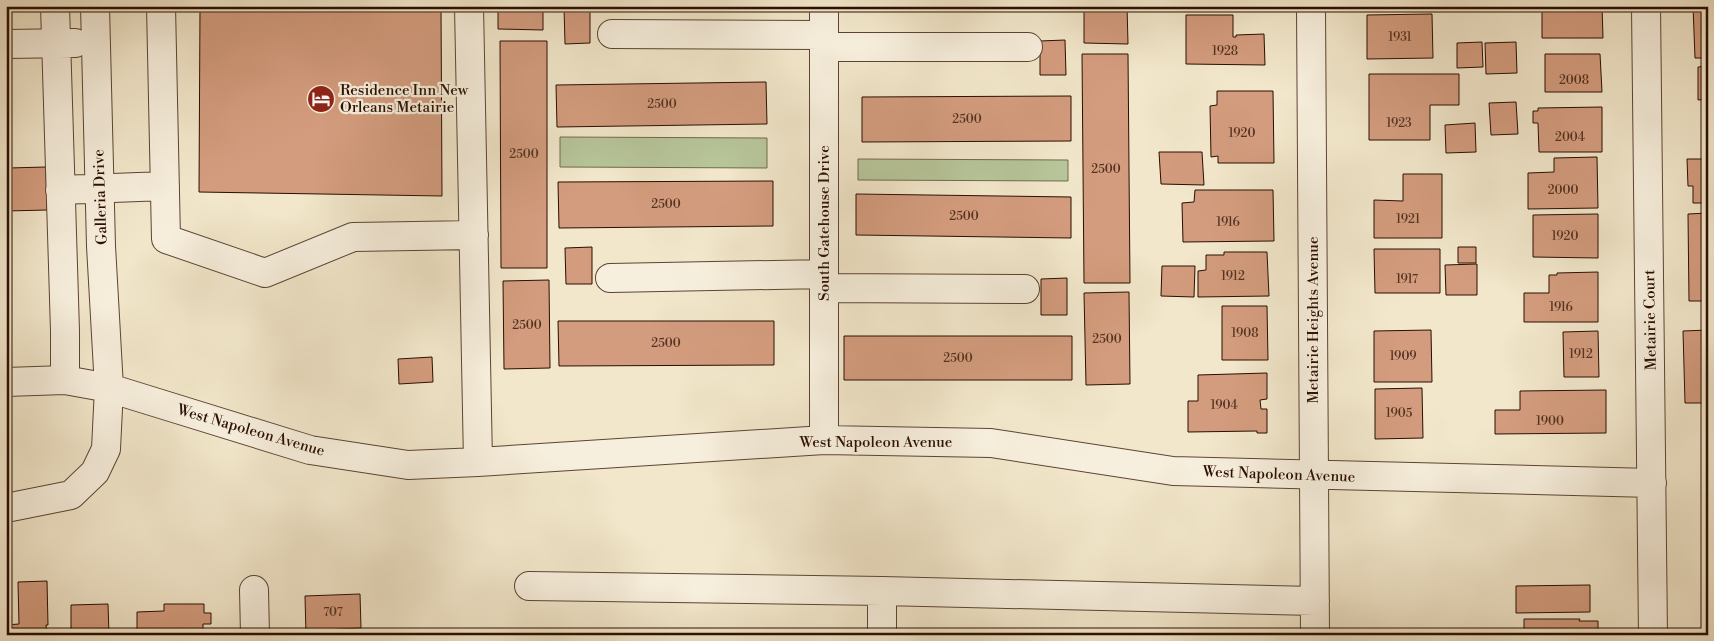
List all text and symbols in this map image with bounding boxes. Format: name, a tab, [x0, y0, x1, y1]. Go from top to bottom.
house number: 1931	[1388, 30, 1413, 45]
house number: 1928	[1212, 44, 1238, 59]
house number: 2008	[1559, 73, 1589, 88]
place label: Residence Inn New Orleans Metairie	[340, 81, 469, 117]
hotel icon: Residence Inn New Orleans Metairie	[306, 84, 336, 114]
house number: 2500	[647, 97, 677, 112]
house number: 2500	[952, 112, 982, 127]
house number: 1923	[1386, 116, 1412, 131]
house number: 1920	[1229, 126, 1255, 141]
house number: 2004	[1555, 130, 1585, 145]
street label: South Gatehouse Drive	[815, 145, 834, 301]
house number: 2500	[509, 147, 539, 162]
street label: Galleria Drive	[89, 149, 112, 245]
house number: 2500	[1091, 162, 1121, 177]
house number: 2000	[1548, 183, 1578, 198]
house number: 2500	[651, 197, 681, 212]
house number: 2500	[949, 209, 979, 224]
house number: 1921	[1396, 212, 1421, 227]
house number: 1916	[1216, 215, 1240, 230]
house number: 1920	[1552, 229, 1578, 244]
street label: Metairie Heights Avenue	[1304, 237, 1323, 403]
house number: 1912	[1221, 269, 1245, 284]
street label: Metairie Court	[1640, 269, 1661, 371]
house number: 1917	[1396, 272, 1418, 287]
house number: 1916	[1549, 300, 1573, 315]
house number: 2500	[512, 318, 542, 333]
house number: 1908	[1231, 326, 1259, 341]
house number: 2500	[1092, 332, 1122, 347]
house number: 2500	[651, 336, 681, 351]
house number: 1912	[1569, 347, 1593, 362]
house number: 1909	[1389, 349, 1417, 364]
house number: 2500	[943, 351, 973, 366]
house number: 1904	[1210, 398, 1238, 413]
street label: West Napoleon Avenue	[174, 400, 327, 461]
house number: 1905	[1386, 406, 1413, 421]
house number: 1900	[1536, 414, 1564, 429]
street label: West Napoleon Avenue	[799, 433, 952, 452]
street label: West Napoleon Avenue	[1201, 462, 1356, 487]
house number: 707	[323, 605, 343, 620]

